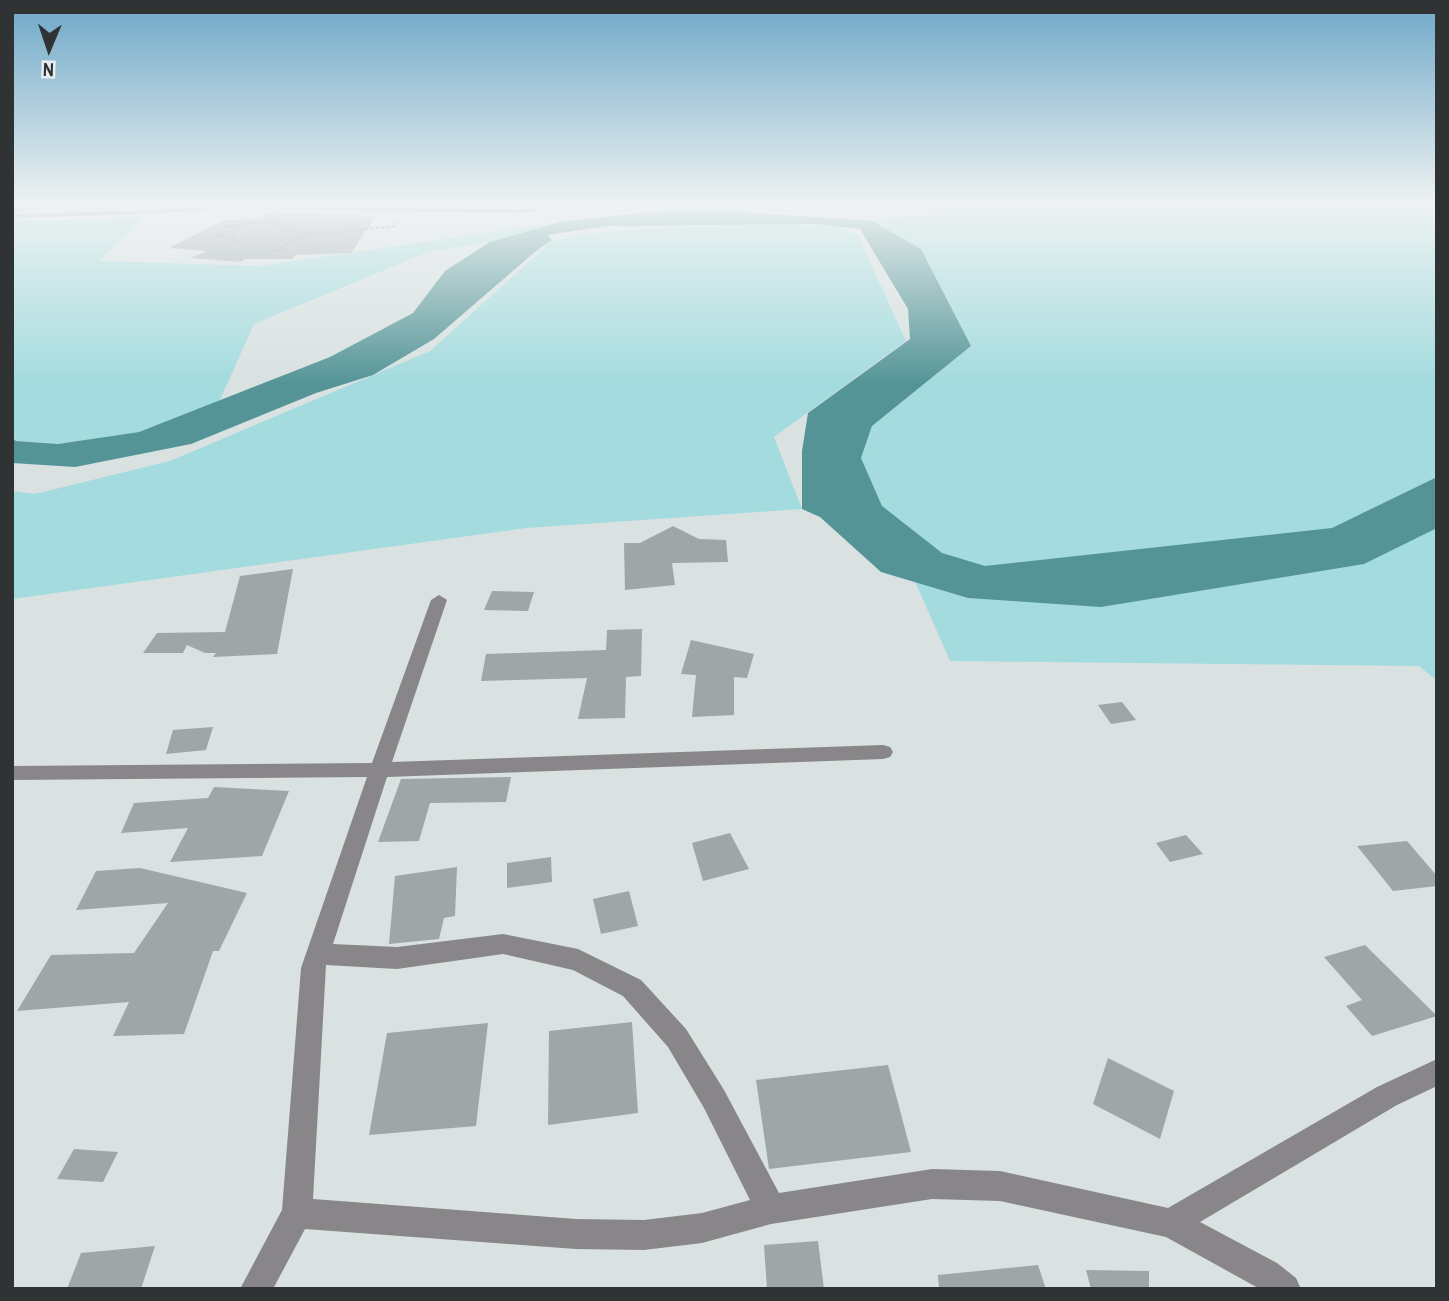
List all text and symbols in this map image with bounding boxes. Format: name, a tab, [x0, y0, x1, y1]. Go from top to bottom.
north arrow	[14, 14, 84, 84]
text: N	[42, 57, 54, 83]

